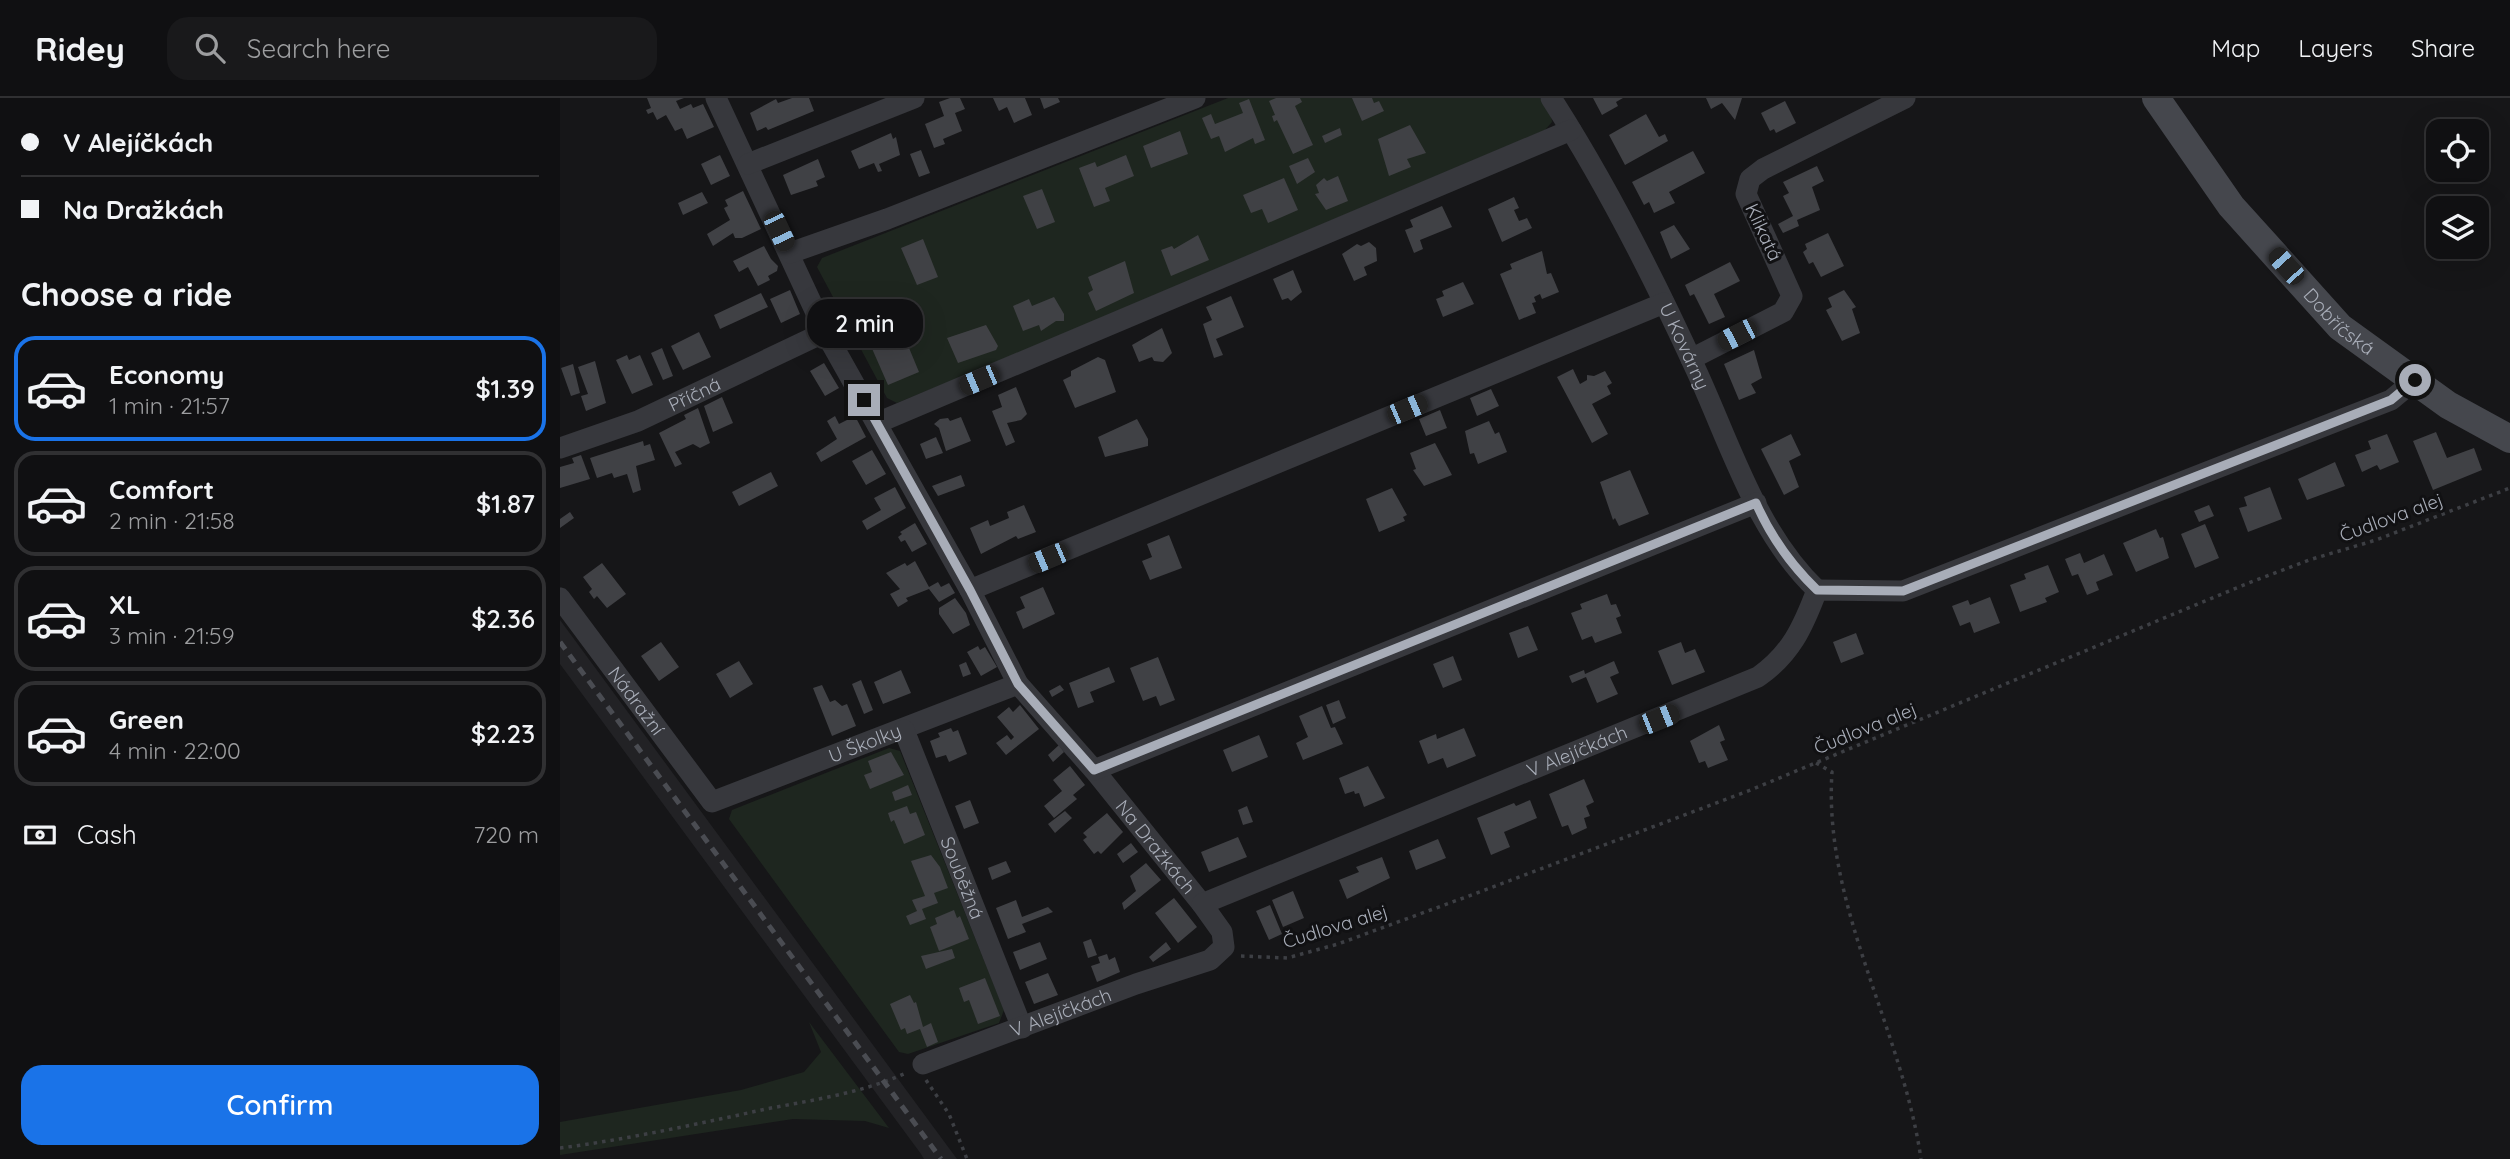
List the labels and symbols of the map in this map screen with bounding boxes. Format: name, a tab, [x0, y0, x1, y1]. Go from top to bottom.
street label: Klikatá	[1740, 199, 1788, 265]
car	[761, 208, 798, 254]
car	[2265, 243, 2308, 289]
street label: Dobříčská	[2299, 283, 2379, 360]
callout: 2 min	[806, 299, 922, 348]
street label: U Kovárny	[1654, 299, 1715, 393]
car	[1714, 316, 1761, 354]
car	[956, 362, 1003, 398]
route start	[2399, 364, 2431, 396]
street label: Příčná	[664, 371, 724, 417]
route end	[848, 384, 880, 416]
car	[1384, 391, 1431, 427]
street label: Čudlova alej	[2336, 487, 2446, 547]
car	[1025, 540, 1072, 576]
street label: Nádražní	[603, 662, 670, 740]
street label: Čudlova alej	[1810, 697, 1920, 759]
car	[1636, 701, 1683, 737]
street label: U Školky	[825, 718, 904, 768]
street label: V Alejíčkách	[1523, 720, 1631, 782]
street label: Na Dražkách	[1111, 795, 1201, 899]
street label: Souběžná	[935, 833, 990, 923]
street label: Čudlova alej	[1280, 899, 1390, 953]
street label: V Alejíčkách	[1007, 982, 1115, 1042]

